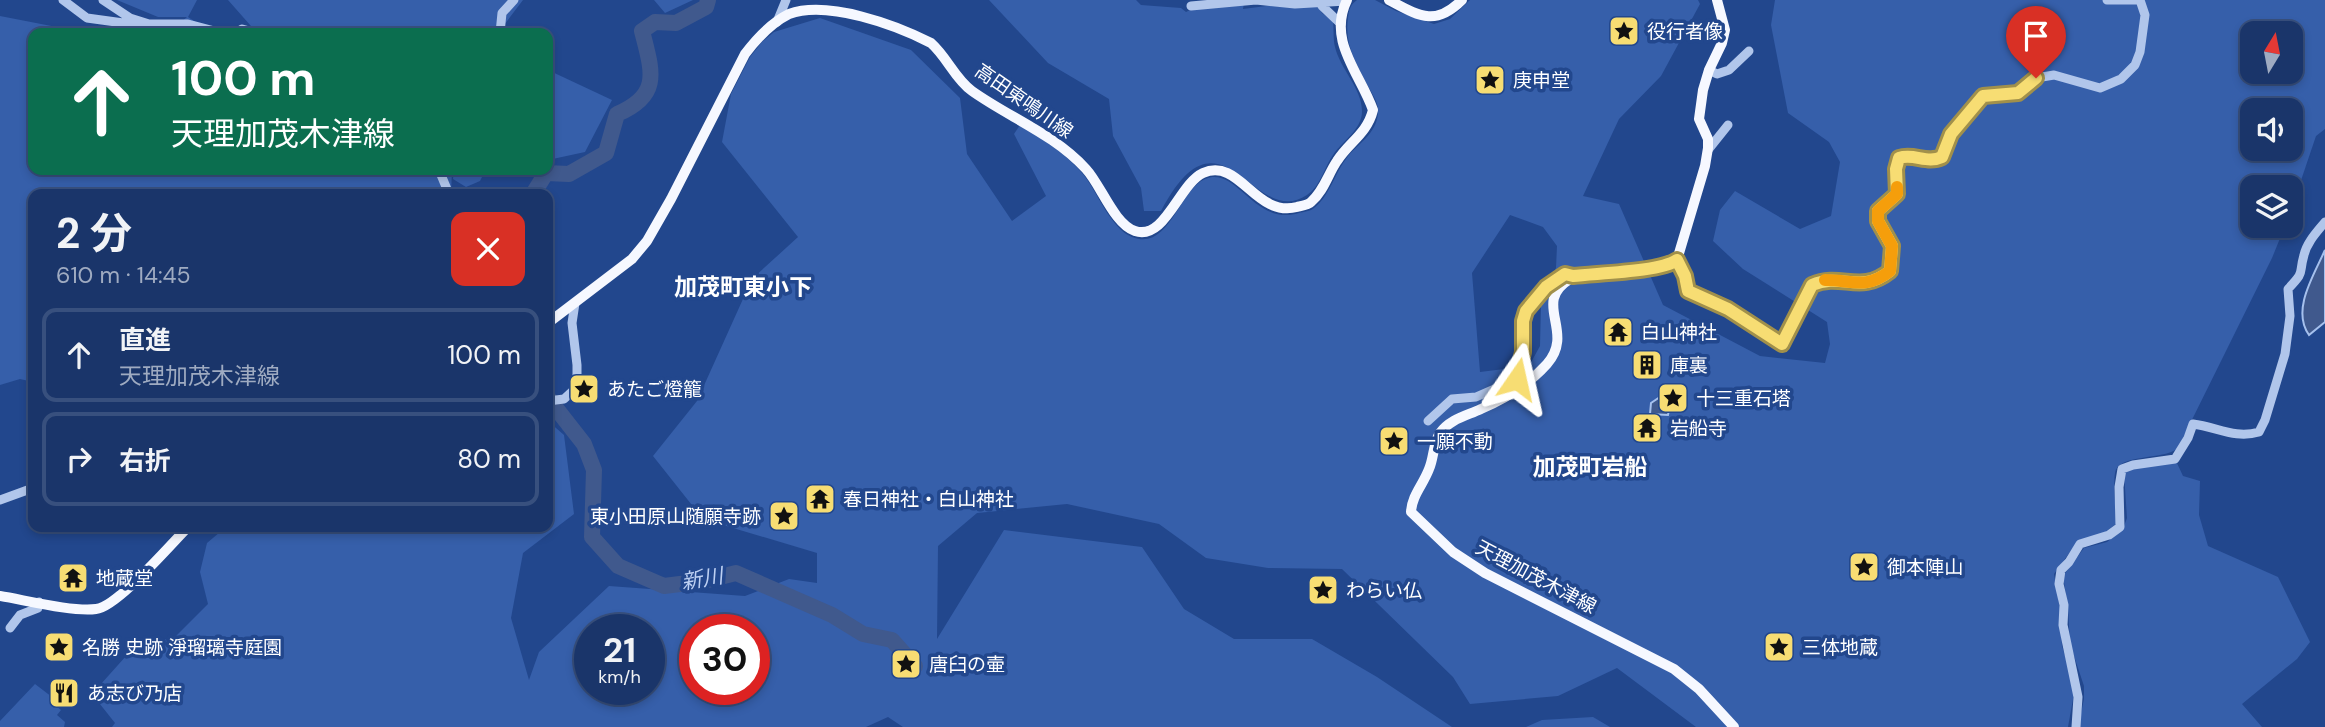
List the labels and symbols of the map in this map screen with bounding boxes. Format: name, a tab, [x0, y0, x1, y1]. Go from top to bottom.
pin	[2006, 6, 2066, 78]
place icon: 役行者像	[1607, 14, 1641, 48]
place label: 役行者像	[1647, 19, 1723, 44]
north arrow	[2240, 21, 2303, 84]
street label: 高田東鳴川線	[970, 58, 1078, 144]
place icon: 庚申堂	[1473, 63, 1507, 97]
place label: 庚申堂	[1513, 68, 1570, 93]
district label: 加茂町東小下	[674, 272, 812, 302]
temple icon: 白山神社	[1601, 315, 1635, 349]
place label: 白山神社	[1641, 320, 1717, 345]
position arrow	[1480, 342, 1554, 416]
building icon: 庫裏	[1630, 348, 1664, 382]
place label: 庫裏	[1670, 353, 1708, 378]
place icon: あたご燈籠	[567, 372, 601, 406]
place label: あたご燈籠	[607, 377, 702, 402]
place icon: 十三重石塔	[1656, 381, 1690, 415]
place label: 十三重石塔	[1696, 386, 1791, 411]
temple icon: 岩船寺	[1630, 411, 1664, 445]
place label: 岩船寺	[1670, 416, 1727, 441]
place icon: 一願不動	[1377, 424, 1411, 458]
place label: 一願不動	[1417, 429, 1493, 454]
district label: 加茂町岩船	[1533, 452, 1648, 482]
temple icon: 春日神社・白山神社	[803, 482, 837, 516]
place label: 春日神社・白山神社	[843, 487, 1014, 512]
place icon: 東小田原山随願寺跡	[767, 499, 801, 533]
place label: 東小田原山随願寺跡	[590, 504, 761, 529]
street label: 天理加茂木津線	[1471, 535, 1601, 619]
place icon: 御本陣山	[1847, 550, 1881, 584]
place label: 御本陣山	[1887, 555, 1963, 580]
temple icon: 地蔵堂	[56, 561, 90, 595]
water label: 新川	[679, 561, 727, 596]
place label: 地蔵堂	[96, 566, 153, 591]
place icon: わらい仏	[1306, 573, 1340, 607]
place label: わらい仏	[1346, 578, 1422, 603]
speed limit sign: 30	[679, 614, 770, 705]
place icon: 名勝 史跡 淨瑠璃寺庭園	[42, 630, 76, 664]
place icon: 三体地蔵	[1762, 630, 1796, 664]
place label: 名勝 史跡 淨瑠璃寺庭園	[82, 635, 282, 660]
place label: 三体地蔵	[1802, 635, 1878, 660]
place icon: 唐臼の壷	[889, 647, 923, 681]
place label: 唐臼の壷	[929, 652, 1005, 677]
restaurant icon: あ志び乃店	[47, 676, 81, 710]
place label: あ志び乃店	[87, 681, 182, 706]

